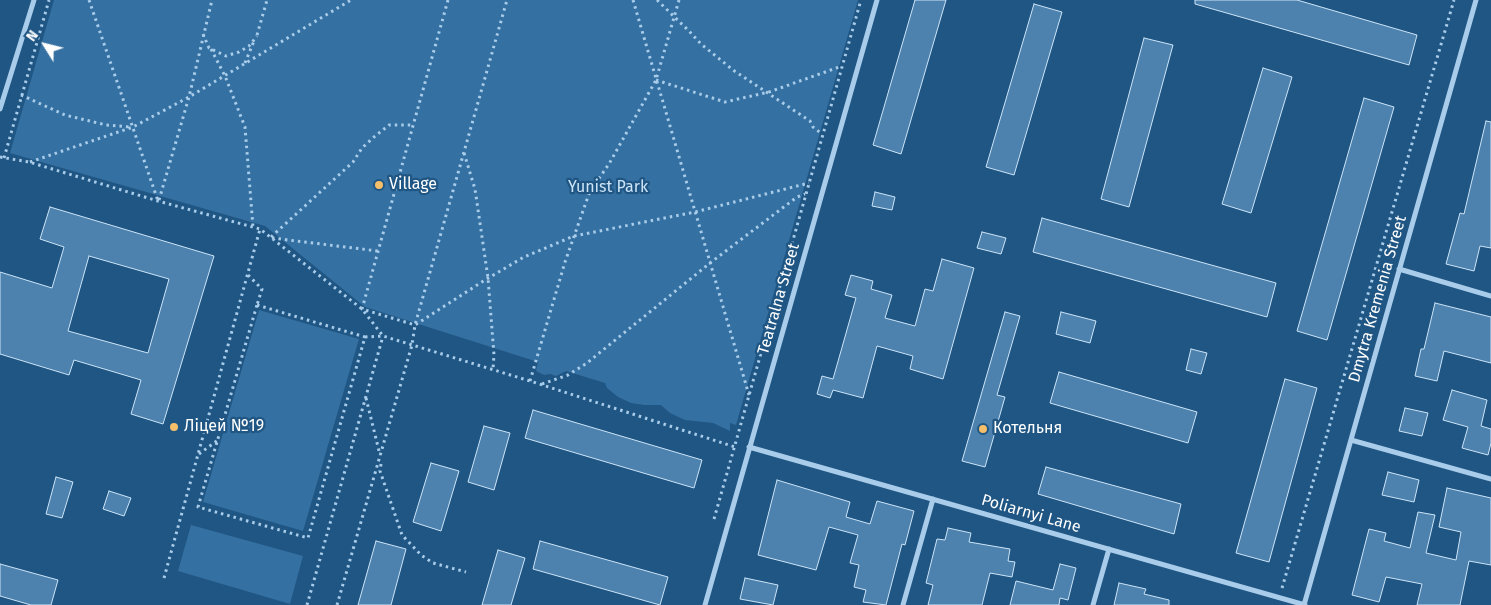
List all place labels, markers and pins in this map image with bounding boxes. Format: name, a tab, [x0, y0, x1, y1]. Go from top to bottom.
place label: Village	[389, 175, 437, 195]
marker: Village	[373, 179, 385, 191]
place label: Ліцей №19	[184, 417, 264, 437]
place label: Котельня	[993, 419, 1062, 439]
marker: Ліцей №19	[168, 421, 180, 433]
marker: Котельня	[977, 423, 989, 435]

